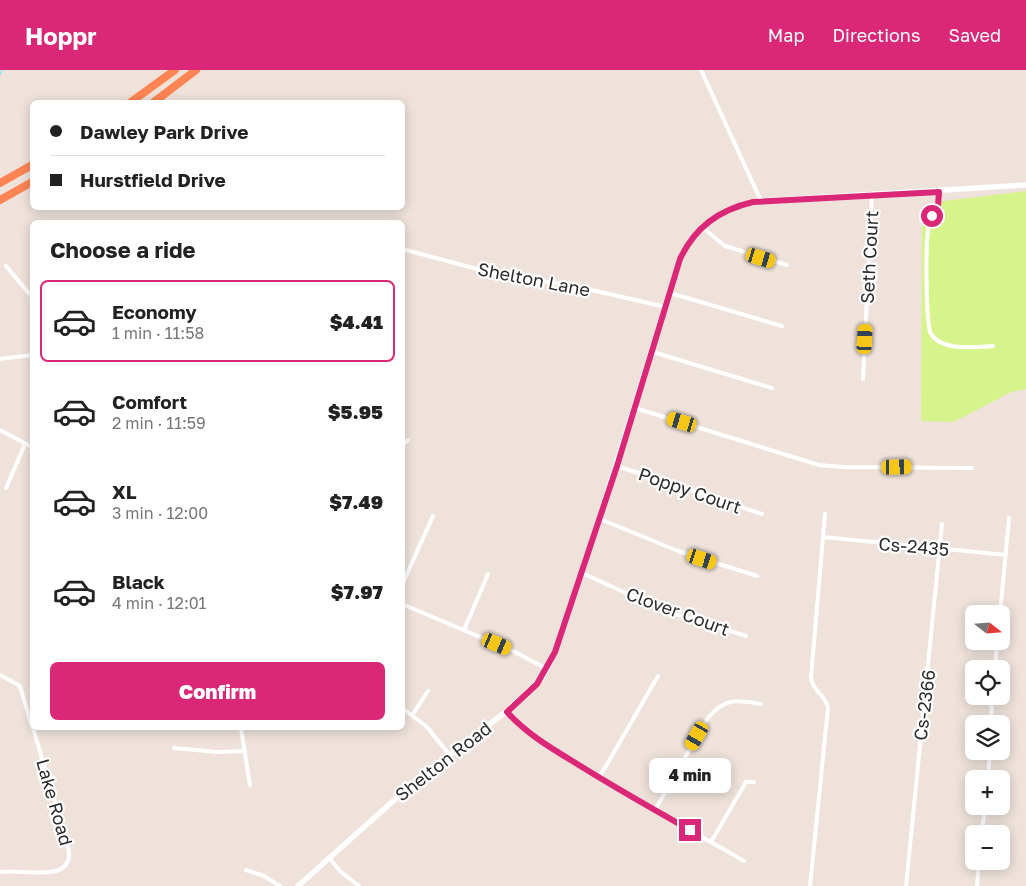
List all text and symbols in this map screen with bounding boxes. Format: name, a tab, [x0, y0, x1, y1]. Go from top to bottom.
text: Hoppr	[25, 21, 97, 50]
text: Map	[768, 24, 804, 46]
text: Directions	[832, 24, 920, 46]
text: Saved	[948, 24, 1001, 46]
text: Dawley Park Drive	[80, 120, 249, 143]
text: Hurstfield Drive	[80, 168, 226, 191]
route start	[921, 205, 943, 227]
street label: Seth Court	[856, 210, 882, 304]
text: Choose a ride	[50, 236, 196, 263]
car	[744, 246, 777, 270]
street label: Shelton Lane	[476, 257, 592, 301]
icon: car	[52, 299, 97, 344]
text: Economy	[112, 300, 197, 323]
text: $4.41	[330, 310, 383, 333]
text: 1 min · 11:58	[112, 323, 204, 343]
car	[856, 324, 873, 354]
icon: car	[52, 389, 97, 434]
text: Comfort	[112, 390, 187, 413]
text: $5.95	[328, 400, 383, 423]
car	[665, 410, 698, 434]
text: 2 min · 11:59	[112, 413, 206, 433]
car	[881, 459, 912, 475]
street label: Poppy Court	[636, 462, 744, 518]
icon: car	[52, 479, 97, 524]
text: XL	[112, 480, 137, 503]
text: $7.49	[329, 490, 383, 513]
text: 3 min · 12:00	[112, 503, 208, 523]
street label: Cs-2435	[878, 532, 950, 560]
car	[685, 547, 718, 571]
icon: car	[52, 569, 97, 614]
text: Black	[112, 570, 165, 593]
text: $7.97	[331, 580, 383, 603]
street label: Clover Court	[623, 582, 733, 640]
text: 4 min · 12:01	[112, 593, 206, 613]
north arrow	[965, 605, 1010, 650]
map controls	[965, 605, 1010, 870]
car	[480, 631, 513, 657]
button: locate	[965, 660, 1010, 705]
button: Confirm	[50, 662, 385, 720]
street label: Cs-2366	[909, 668, 939, 742]
button: layers	[965, 715, 1010, 760]
street label: Shelton Road	[390, 717, 496, 805]
car	[683, 719, 710, 753]
street label: Lake Road	[32, 756, 78, 848]
callout: 4 min	[649, 758, 731, 792]
text: 4 min	[669, 765, 711, 785]
button: +	[965, 770, 1010, 815]
route end	[679, 819, 701, 841]
button: −	[965, 825, 1010, 870]

